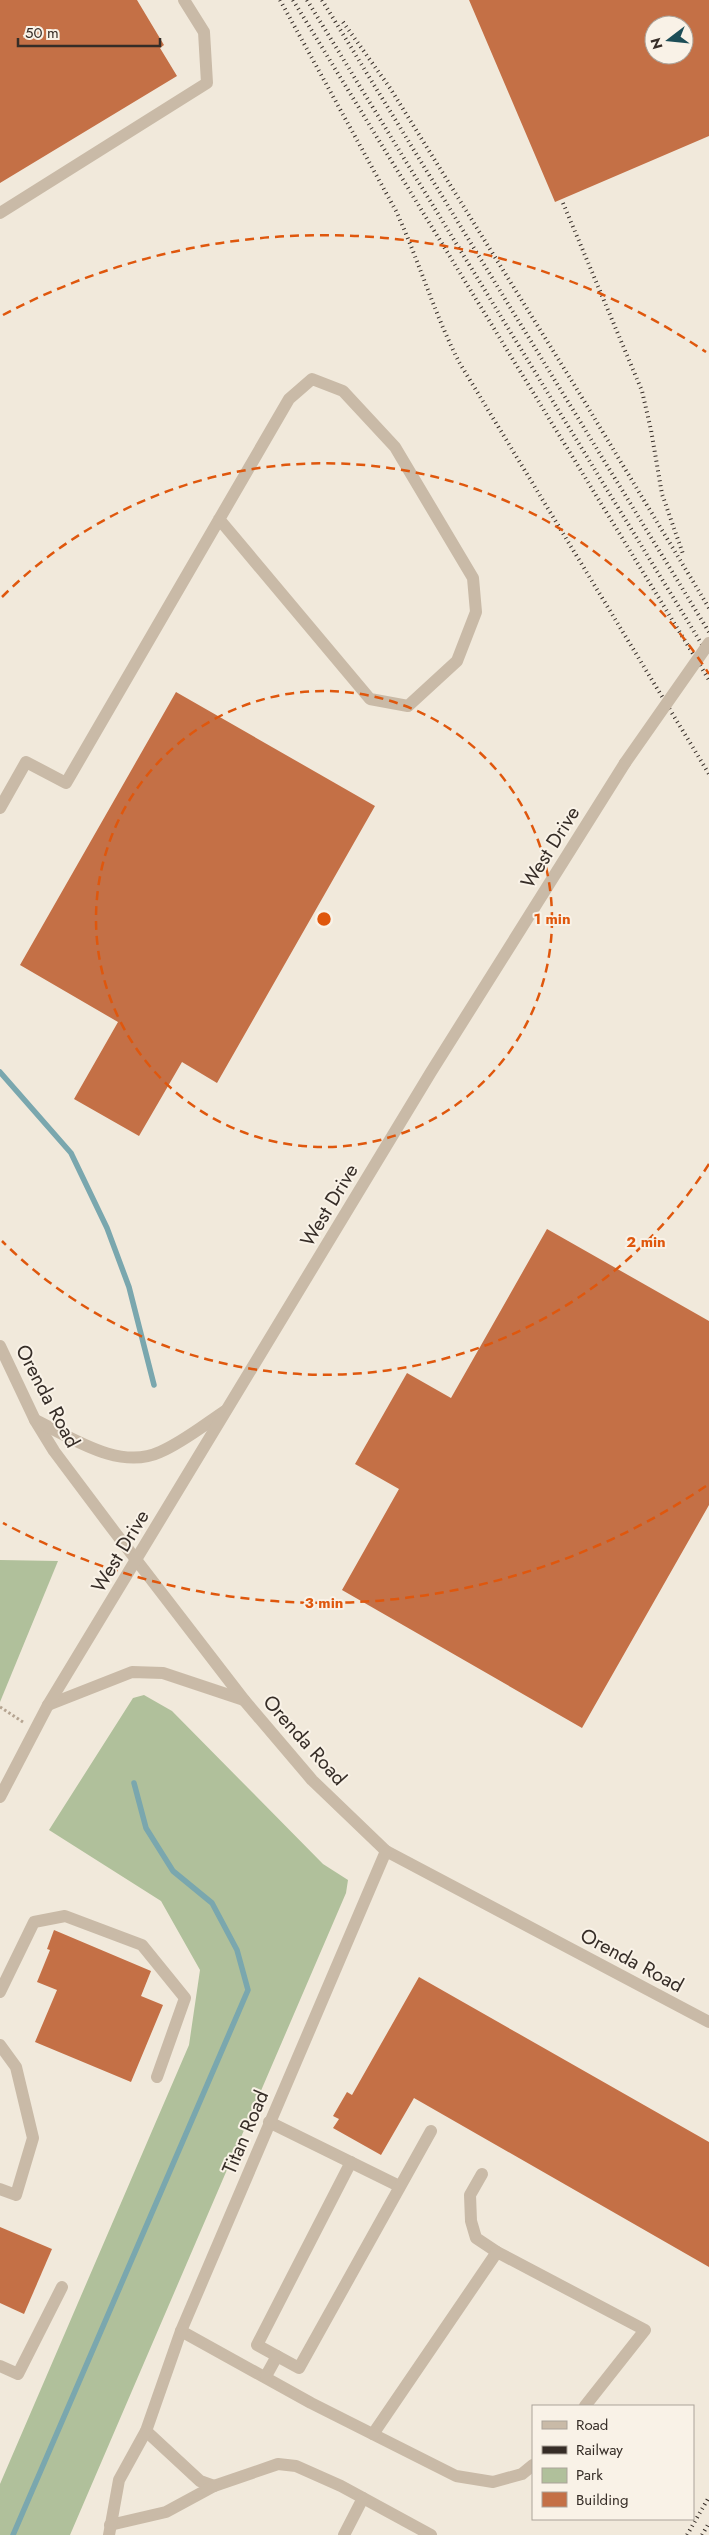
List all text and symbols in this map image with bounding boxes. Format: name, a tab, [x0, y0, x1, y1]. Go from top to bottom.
scale bar	[18, 15, 160, 47]
north arrow	[644, 15, 694, 65]
text: 50 m	[25, 22, 59, 44]
text: N	[645, 35, 668, 52]
street label: West Drive	[514, 801, 587, 894]
text: 1 min	[533, 908, 571, 930]
centre of rings	[315, 910, 333, 928]
street label: West Drive	[293, 1158, 366, 1252]
text: 2 min	[626, 1231, 666, 1253]
street label: Orenda Road	[8, 1339, 87, 1453]
street label: West Drive	[84, 1504, 157, 1598]
text: 3 min	[305, 1592, 343, 1614]
street label: Orenda Road	[256, 1689, 353, 1792]
street label: Orenda Road	[575, 1921, 689, 2000]
street label: Titan Road	[215, 2086, 276, 2179]
legend	[532, 2405, 694, 2520]
text: Road	[576, 2414, 608, 2436]
text: Railway	[576, 2439, 623, 2461]
text: Park	[576, 2464, 603, 2486]
text: Building	[576, 2489, 628, 2511]

